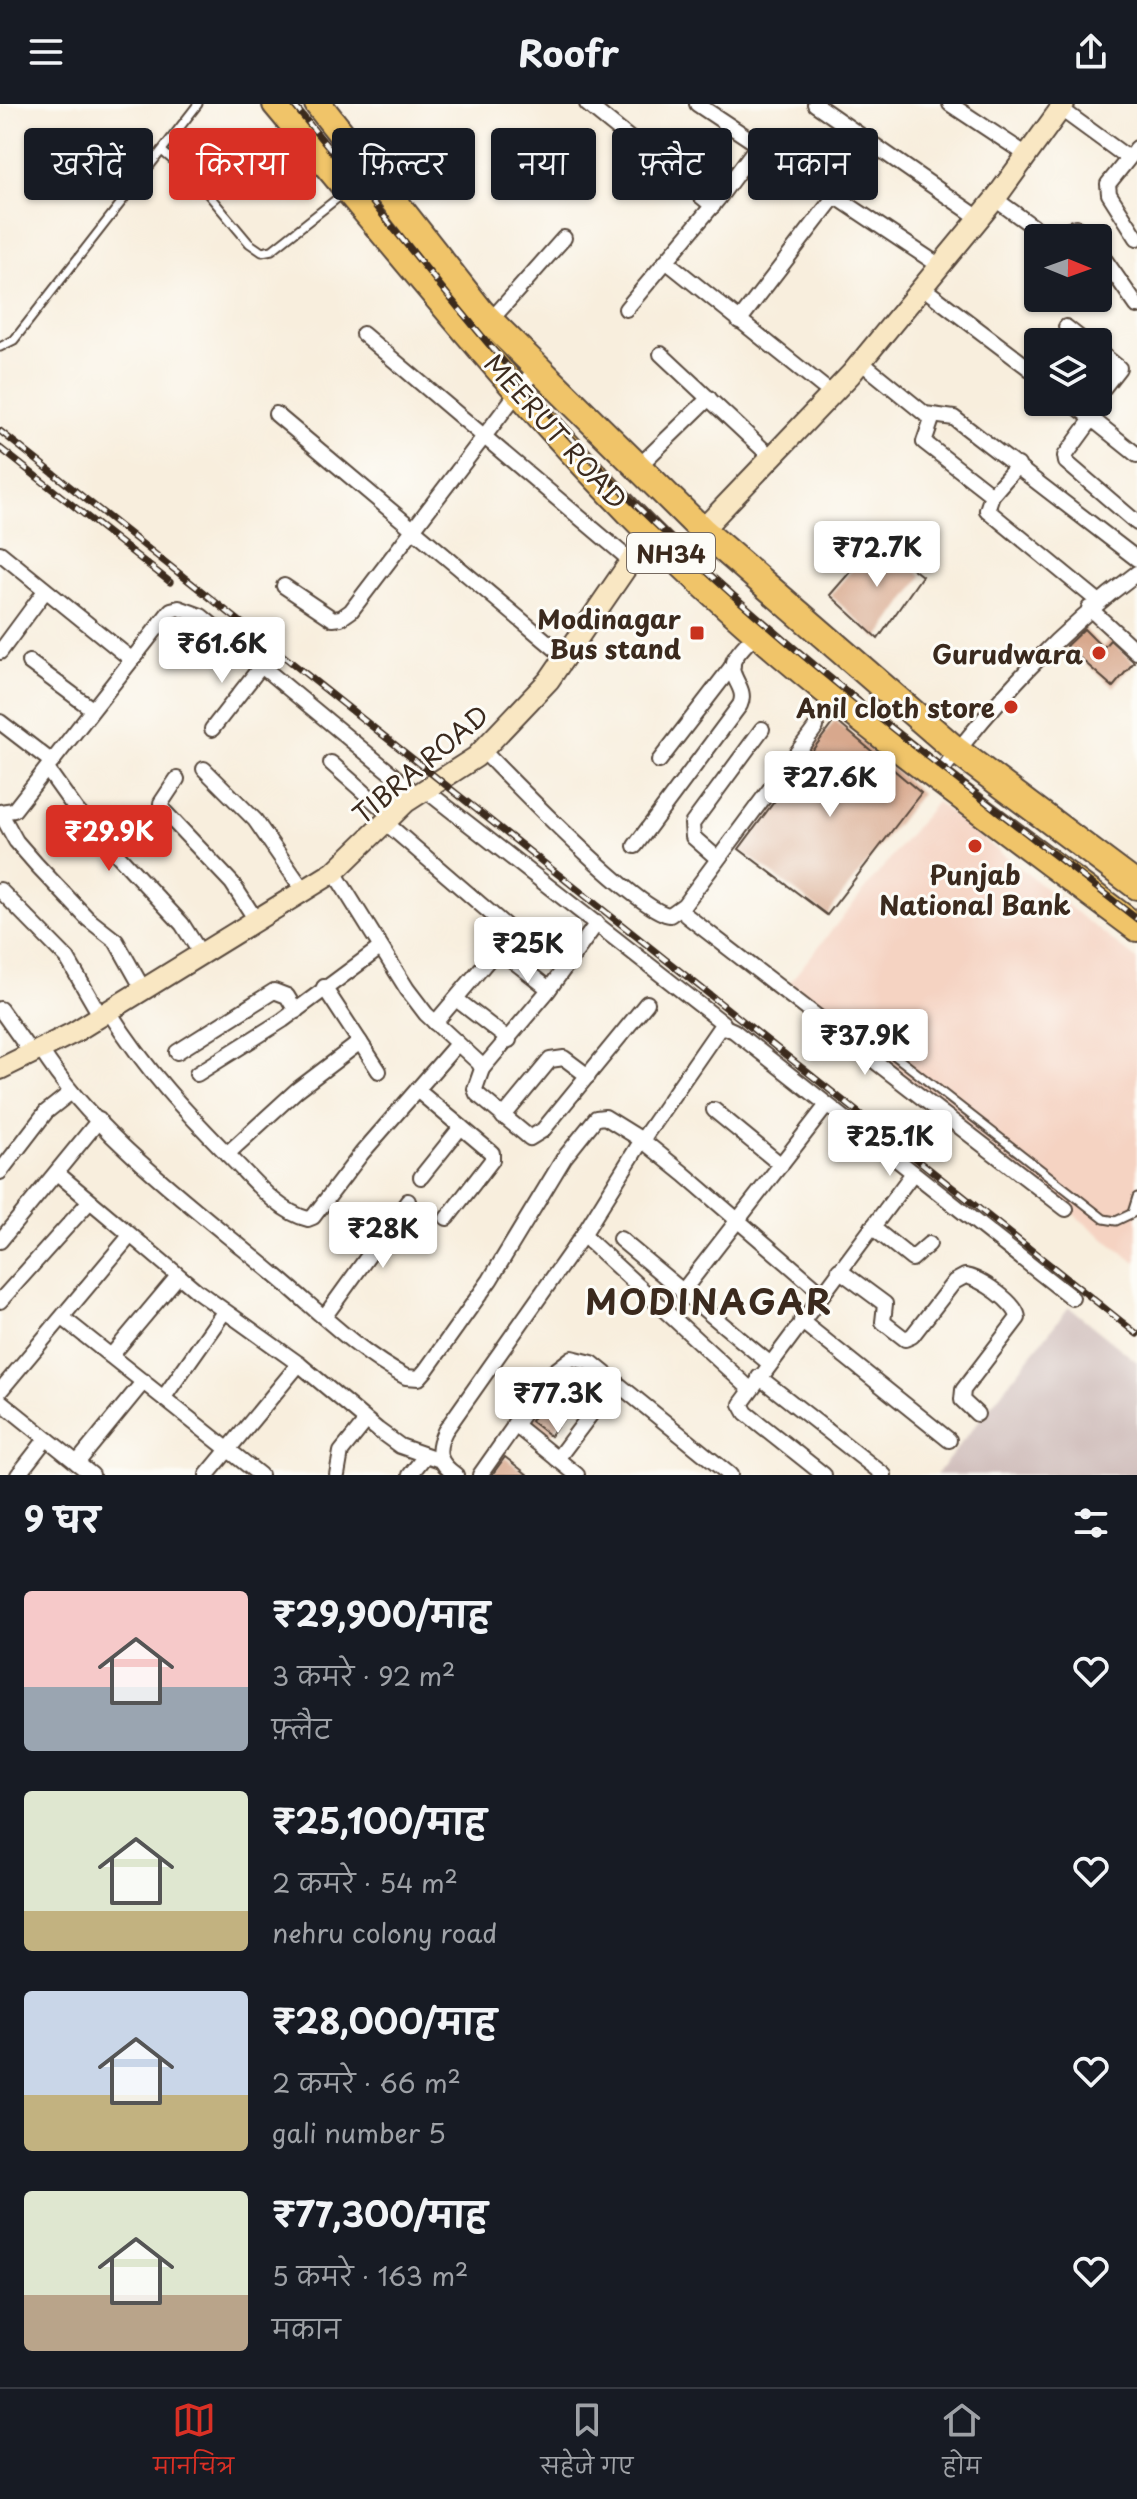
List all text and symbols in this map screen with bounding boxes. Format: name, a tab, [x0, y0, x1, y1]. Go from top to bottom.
text: Roofr	[518, 25, 619, 79]
icon: menu	[24, 30, 68, 74]
icon: share	[1069, 30, 1113, 74]
chip: खरीदें	[24, 128, 153, 200]
chip: किराया	[169, 128, 316, 200]
chip: फ़िल्टर	[332, 128, 475, 200]
chip: नया	[491, 128, 596, 200]
chip: फ़्लैट	[612, 128, 732, 200]
chip: मकान	[748, 128, 878, 200]
north arrow	[1024, 224, 1112, 312]
map controls	[1024, 224, 1112, 416]
button: layers	[1024, 328, 1112, 416]
street label: MEERUT ROAD	[475, 345, 637, 517]
pin: ₹72.7K	[812, 521, 942, 589]
text: ₹72.7K	[832, 527, 922, 566]
road number: NH34	[627, 533, 715, 573]
place label: Modinagar Bus stand	[537, 599, 682, 668]
pin: ₹61.6K	[157, 617, 287, 685]
text: ₹61.6K	[177, 623, 267, 662]
marker: Modinagar Bus stand	[688, 624, 706, 642]
place label: Gurudwara	[932, 634, 1083, 673]
marker: Gurudwara	[1090, 644, 1108, 662]
place label: Anil cloth store	[795, 688, 995, 727]
street label: TIBRA ROAD	[343, 695, 497, 833]
marker: Anil cloth store	[1002, 698, 1020, 716]
pin: ₹27.6K	[765, 751, 895, 819]
text: ₹27.6K	[783, 757, 877, 796]
pin: ₹29.9K	[44, 805, 174, 873]
text: ₹29.9K	[64, 811, 154, 850]
marker: Punjab National Bank	[966, 837, 984, 855]
place label: Punjab National Bank	[879, 855, 1071, 924]
pin: ₹25K	[481, 917, 575, 985]
text: ₹25K	[492, 923, 564, 962]
pin: ₹37.9K	[800, 1009, 930, 1077]
text: ₹37.9K	[820, 1015, 910, 1054]
pin: ₹25.1K	[825, 1110, 955, 1178]
text: ₹25.1K	[846, 1116, 934, 1155]
pin: ₹28K	[336, 1202, 430, 1270]
text: ₹28K	[347, 1208, 419, 1247]
district label: MODINAGAR	[585, 1275, 833, 1327]
pin: ₹77.3K	[493, 1367, 623, 1435]
text: ₹77.3K	[513, 1373, 603, 1412]
text: 9 घर	[24, 1492, 100, 1544]
icon: filters	[1069, 1501, 1113, 1545]
text: ₹29,900/माह	[272, 1587, 490, 1639]
icon: home	[88, 1623, 184, 1719]
icon: heart	[1069, 1649, 1113, 1693]
text: 3 कमरे · 92 m²	[272, 1656, 456, 1695]
text: फ़्लैट	[272, 1709, 331, 1748]
text: ₹25,100/माह	[272, 1794, 486, 1846]
icon: home	[88, 1823, 184, 1919]
icon: heart	[1069, 1849, 1113, 1893]
text: 2 कमरे · 54 m²	[272, 1863, 458, 1902]
text: nehru colony road	[272, 1913, 497, 1952]
text: ₹28,000/माह	[272, 1994, 496, 2046]
icon: home	[88, 2023, 184, 2119]
icon: heart	[1069, 2049, 1113, 2093]
text: 2 कमरे · 66 m²	[272, 2063, 461, 2102]
text: gali number 5	[272, 2113, 446, 2152]
text: ₹77,300/माह	[272, 2187, 487, 2239]
icon: home	[88, 2223, 184, 2319]
icon: heart	[1069, 2249, 1113, 2293]
text: 5 कमरे · 163 m²	[272, 2256, 468, 2295]
text: मकान	[272, 2309, 341, 2348]
tab: मानचित्र	[153, 2398, 234, 2491]
tab: सहेजे गए	[540, 2398, 633, 2491]
tab: होम	[940, 2398, 984, 2491]

